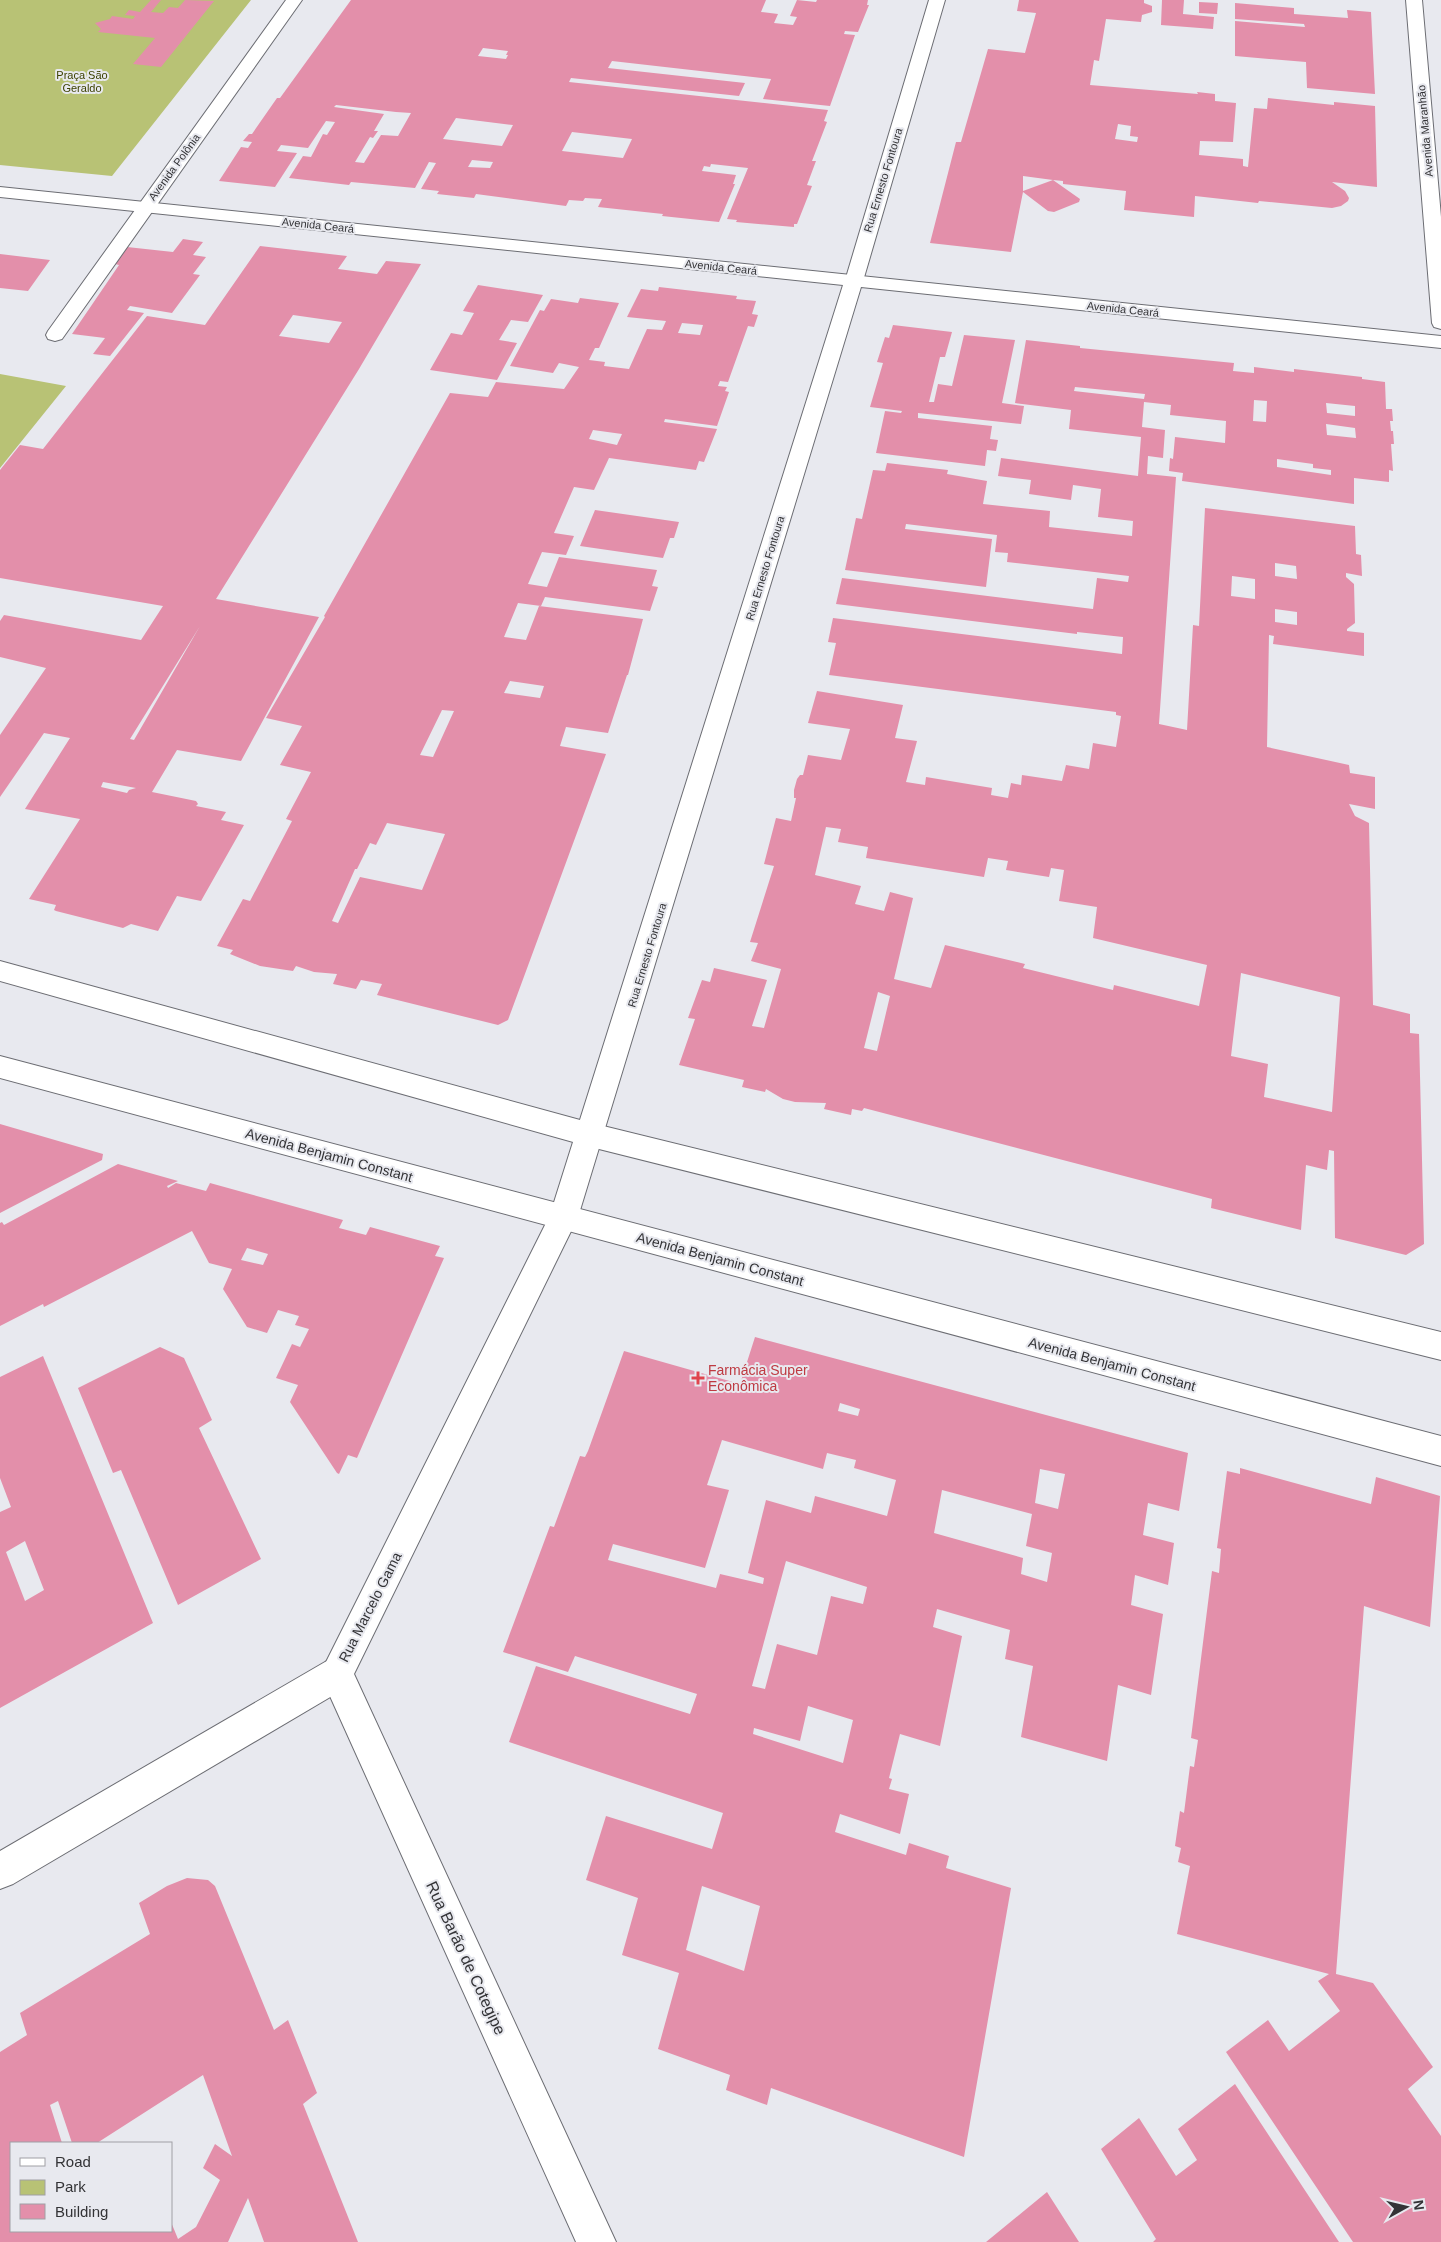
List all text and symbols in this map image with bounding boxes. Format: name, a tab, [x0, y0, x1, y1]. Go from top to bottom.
park label: Praça São Geraldo	[56, 69, 108, 94]
street label: Avenida Maranhão	[1415, 85, 1435, 177]
street label: Rua Ernesto Fontoura	[861, 126, 905, 234]
street label: Avenida Polônia	[146, 131, 203, 203]
street label: Avenida Ceará	[281, 215, 356, 235]
street label: Avenida Ceará	[684, 257, 759, 277]
street label: Avenida Ceará	[1086, 299, 1161, 319]
street label: Rua Ernesto Fontoura	[743, 514, 787, 622]
street label: Rua Ernesto Fontoura	[625, 901, 669, 1009]
street label: Avenida Benjamin Constant	[244, 1125, 414, 1185]
street label: Avenida Benjamin Constant	[635, 1229, 805, 1289]
street label: Avenida Benjamin Constant	[1027, 1334, 1197, 1394]
place label: Farmácia Super Econômica	[708, 1362, 808, 1394]
marker: Farmácia Super Econômica	[692, 1372, 704, 1384]
street label: Rua Marcelo Gama	[335, 1549, 405, 1665]
street label: Rua Barão de Cotegipe	[423, 1879, 509, 2037]
legend	[10, 2142, 172, 2232]
text: Road	[55, 2153, 91, 2170]
text: Park	[55, 2178, 86, 2195]
north arrow	[1381, 2182, 1431, 2232]
text: N	[1410, 2199, 1428, 2211]
text: Building	[55, 2203, 108, 2220]

